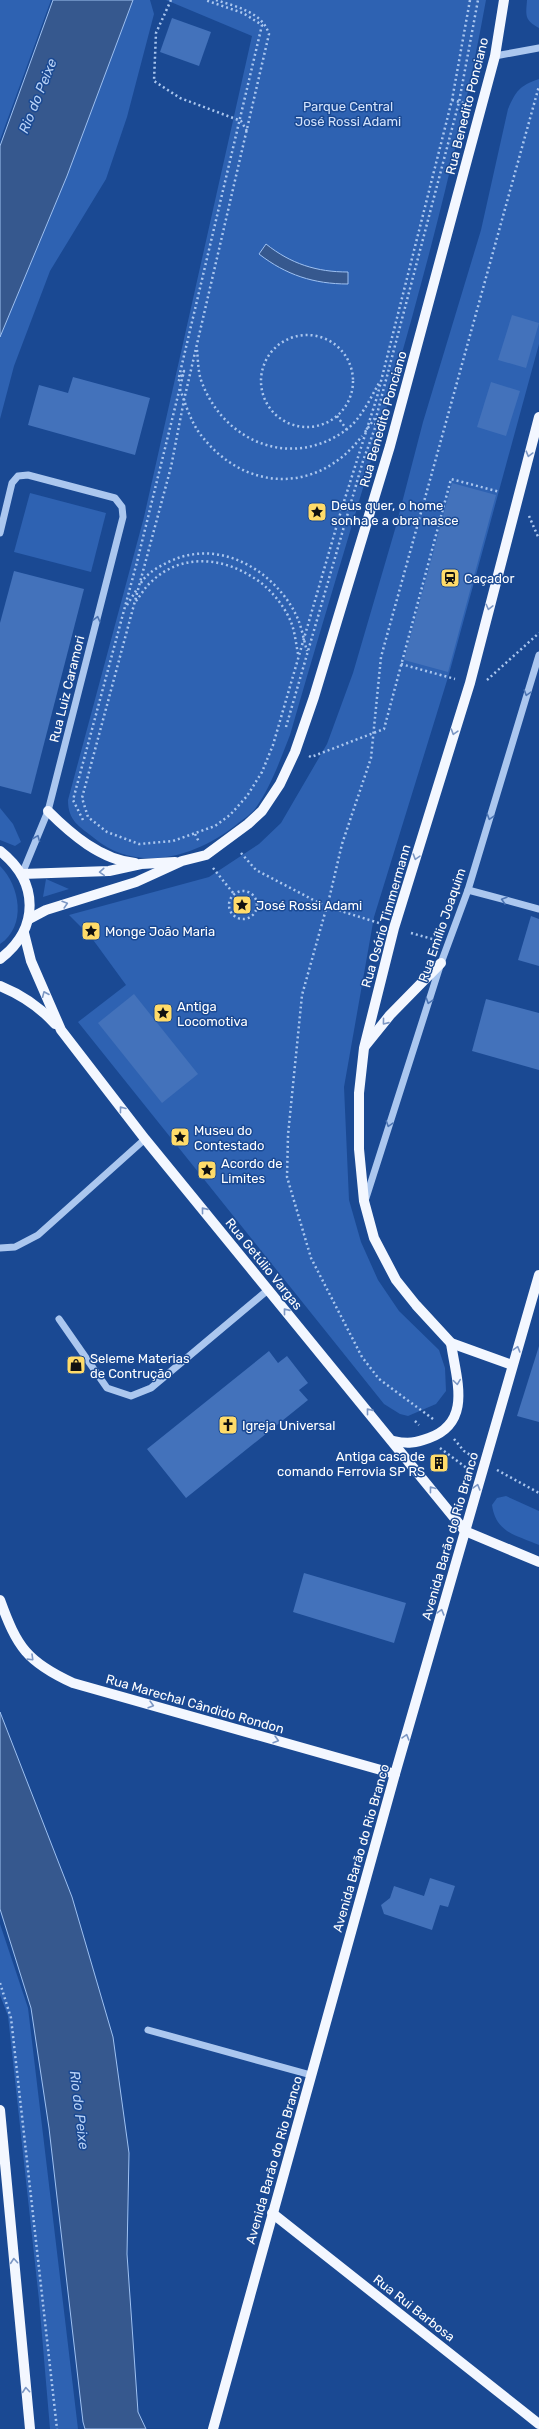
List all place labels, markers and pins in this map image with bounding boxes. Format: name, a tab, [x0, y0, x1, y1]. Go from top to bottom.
place label: Deus quer, o home sonha e a obra nasce	[331, 498, 459, 528]
place icon: Deus quer, o home sonha e a obra nasce	[306, 501, 328, 523]
station icon: Caçador	[439, 567, 461, 589]
place label: Caçador	[464, 571, 514, 586]
place icon: José Rossi Adami	[231, 894, 253, 916]
place label: José Rossi Adami	[256, 898, 362, 913]
place icon: Monge João Maria	[80, 920, 102, 942]
place label: Monge João Maria	[105, 924, 215, 940]
place label: Antiga Locomotiva	[177, 999, 248, 1029]
place icon: Antiga Locomotiva	[152, 1002, 174, 1024]
place label: Museu do Contestado	[194, 1123, 264, 1153]
place icon: Museu do Contestado	[169, 1126, 191, 1148]
place label: Acordo de Limites	[221, 1156, 282, 1186]
place icon: Acordo de Limites	[196, 1159, 218, 1181]
place label: Seleme Materias de Contrução	[90, 1351, 190, 1381]
shop icon: Seleme Materias de Contrução	[65, 1354, 87, 1376]
church icon: Igreja Universal	[217, 1414, 239, 1436]
place label: Igreja Universal	[242, 1418, 335, 1434]
place label: Antiga casa de comando Ferrovia SP RS	[277, 1449, 425, 1479]
building icon: Antiga casa de comando Ferrovia SP RS	[428, 1452, 450, 1474]

